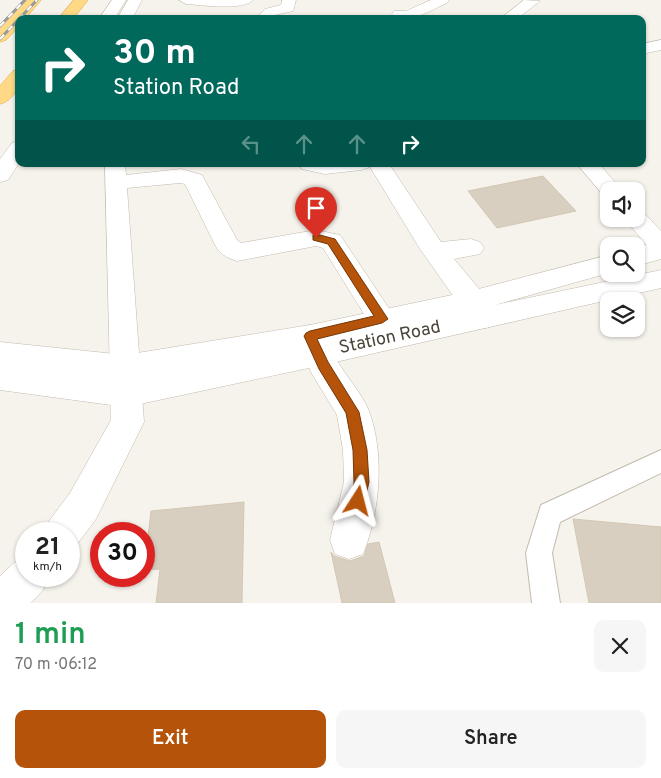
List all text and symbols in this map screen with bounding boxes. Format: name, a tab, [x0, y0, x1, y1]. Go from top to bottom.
text: 30 m	[113, 32, 196, 76]
icon: right	[30, 35, 95, 100]
text: Station Road	[113, 75, 239, 102]
icon: left	[237, 130, 265, 158]
icon: ahead	[290, 130, 318, 158]
icon: ahead	[343, 130, 371, 158]
icon: right	[396, 130, 424, 158]
map controls	[600, 182, 645, 337]
button: sound	[600, 182, 645, 227]
pin	[295, 187, 337, 238]
icon: arrive	[302, 194, 330, 222]
button: search	[600, 237, 645, 282]
button: layers	[600, 292, 645, 337]
street label: Station Road	[337, 316, 443, 360]
position arrow	[331, 474, 383, 526]
speed limit sign: 30	[90, 522, 155, 587]
text: 21	[35, 532, 60, 564]
text: km/h	[33, 559, 62, 575]
text: 1 min	[15, 617, 86, 654]
button: close	[594, 620, 646, 672]
text: 70 m · 06:12	[15, 655, 97, 675]
button: Exit	[15, 710, 326, 768]
button: Share	[336, 710, 646, 768]

